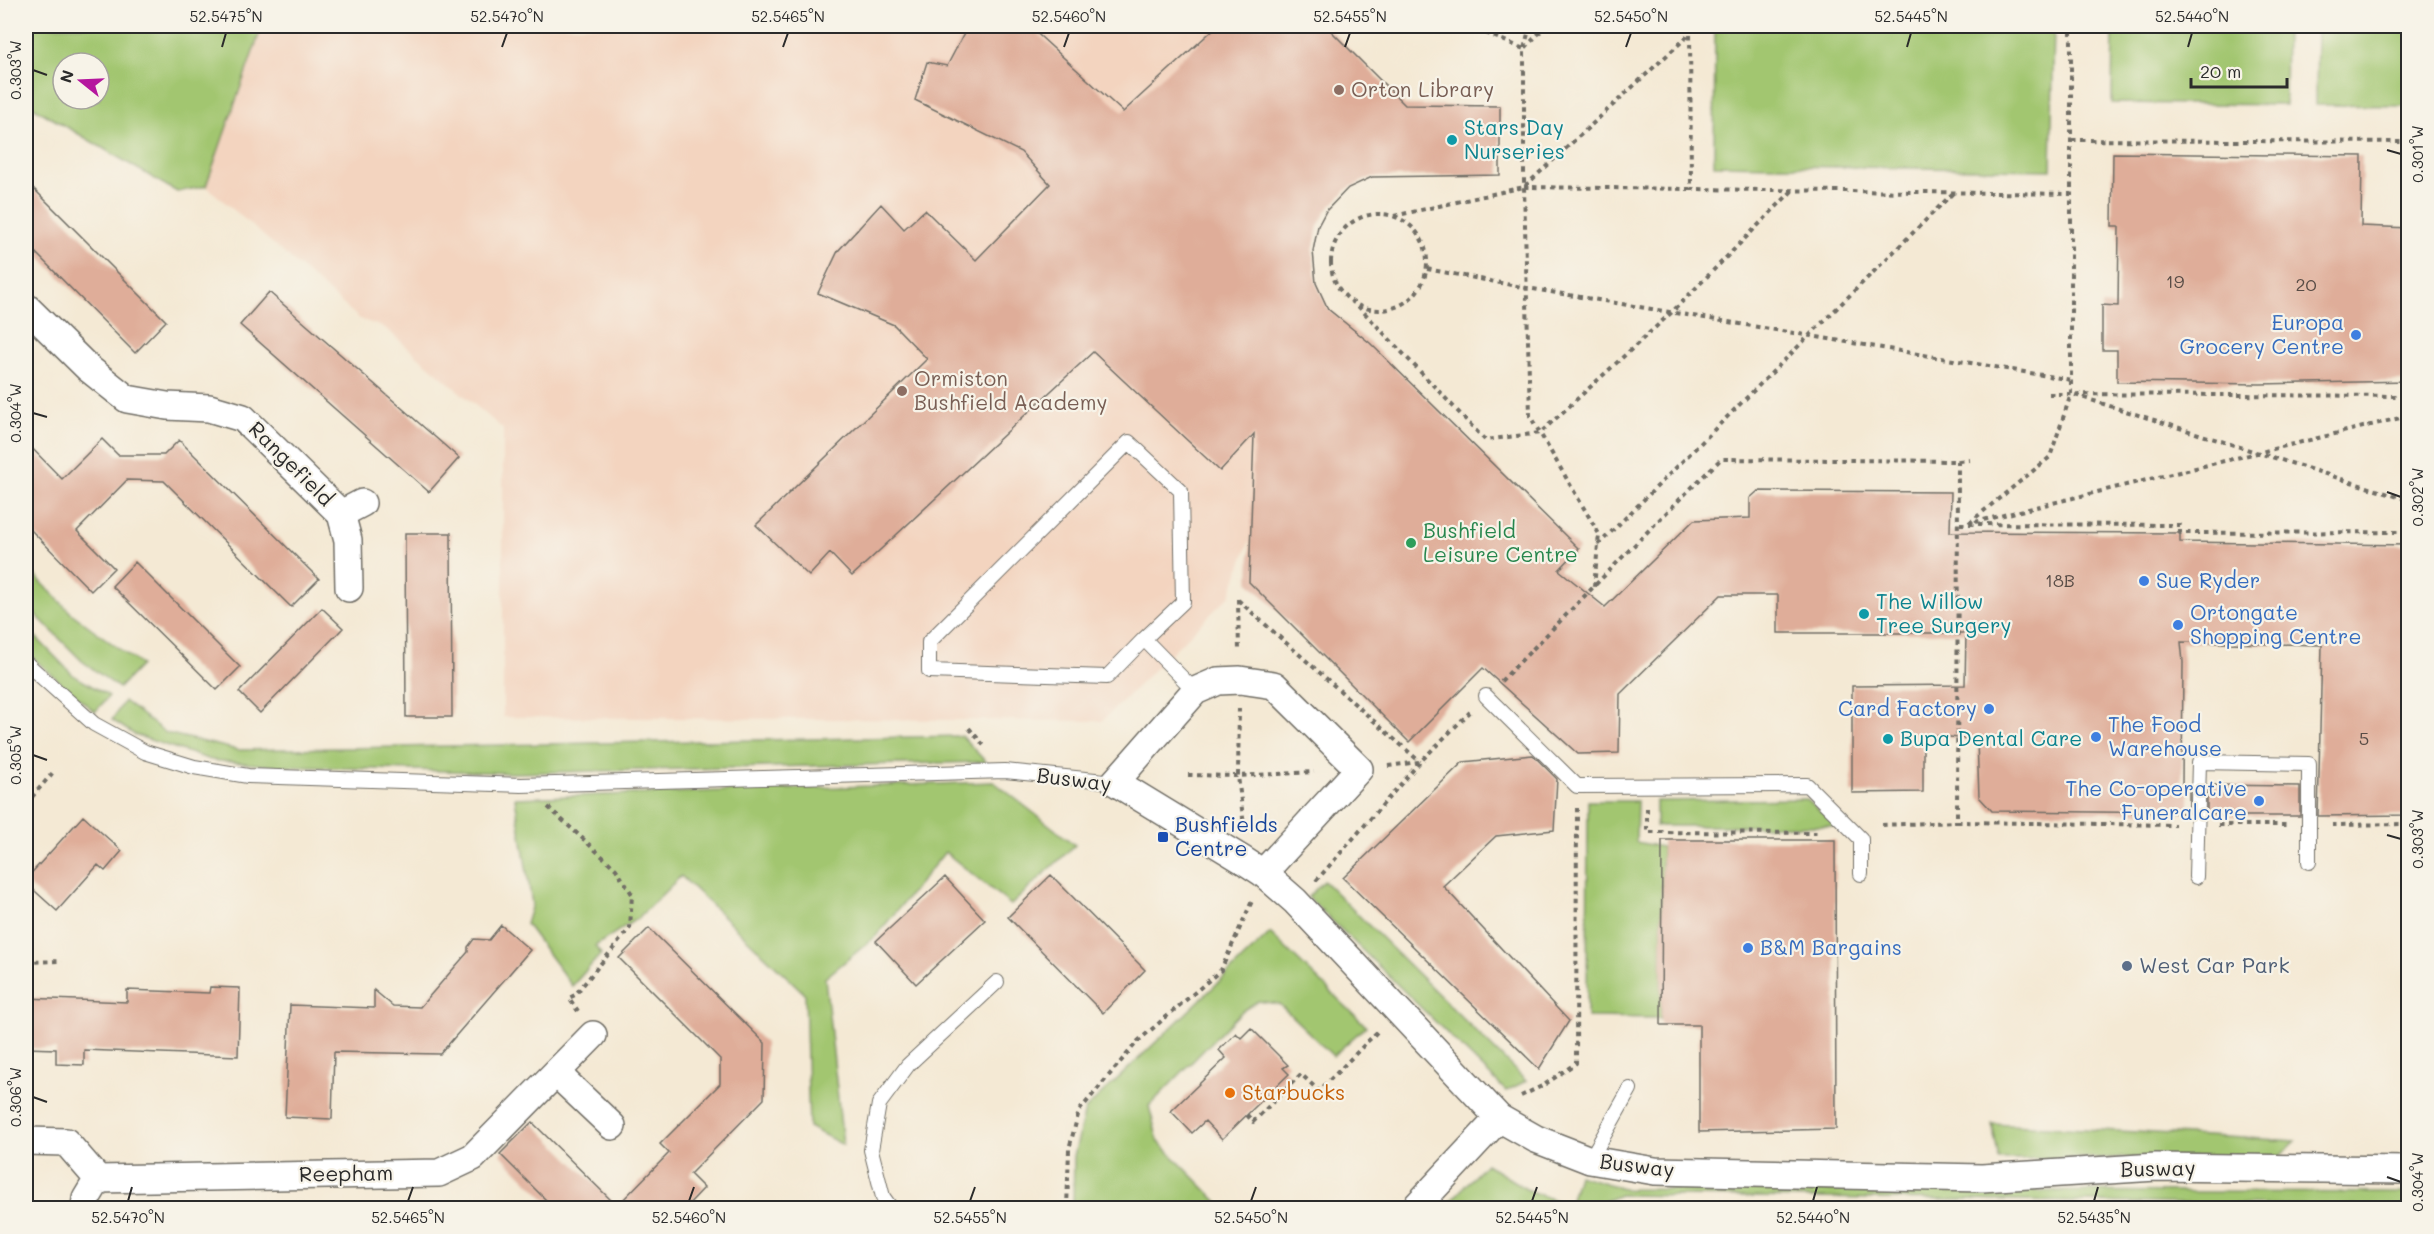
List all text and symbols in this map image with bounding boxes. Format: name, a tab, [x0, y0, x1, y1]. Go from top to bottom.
text: 52.5475°N	[189, 6, 263, 26]
text: 52.5470°N	[470, 6, 544, 26]
text: 52.5465°N	[751, 6, 825, 26]
text: 52.5460°N	[1032, 6, 1106, 26]
text: 52.5455°N	[1313, 6, 1387, 26]
text: 52.5450°N	[1594, 6, 1668, 26]
text: 52.5445°N	[1874, 6, 1948, 26]
text: 52.5440°N	[2155, 6, 2229, 26]
text: 0.303°W	[5, 40, 25, 100]
north arrow	[51, 51, 111, 111]
scale bar	[2191, 51, 2287, 89]
text: 20 m	[2200, 59, 2241, 83]
text: N	[54, 67, 78, 85]
place label: Orton Library	[1351, 75, 1494, 102]
marker: Orton Library	[1332, 83, 1346, 97]
place label: Stars Day Nurseries	[1464, 113, 1565, 164]
text: 0.301°W	[2407, 125, 2427, 183]
marker: Stars Day Nurseries	[1445, 133, 1459, 147]
house number: 19	[2166, 269, 2185, 293]
house number: 20	[2295, 272, 2317, 296]
place label: Europa Grocery Centre	[2179, 308, 2344, 359]
marker: Europa Grocery Centre	[2349, 328, 2363, 342]
place label: Ormiston Bushfield Academy	[914, 364, 1107, 415]
text: 0.304°W	[5, 383, 25, 443]
marker: Ormiston Bushfield Academy	[895, 384, 909, 398]
street label: Rangefield	[244, 415, 340, 511]
text: 0.302°W	[2407, 467, 2427, 527]
place label: Bushfield Leisure Centre	[1423, 516, 1578, 567]
marker: Bushfield Leisure Centre	[1404, 536, 1418, 550]
place label: Sue Ryder	[2156, 566, 2260, 593]
house number: 18B	[2045, 568, 2075, 592]
marker: Sue Ryder	[2137, 574, 2151, 588]
place label: The Willow Tree Surgery	[1876, 587, 2012, 638]
place label: Ortongate Shopping Centre	[2190, 598, 2361, 649]
marker: The Willow Tree Surgery	[1857, 607, 1871, 621]
marker: Ortongate Shopping Centre	[2171, 618, 2185, 632]
place label: Card Factory	[1838, 694, 1977, 721]
marker: Card Factory	[1982, 702, 1996, 716]
place label: The Food Warehouse	[2108, 710, 2222, 761]
place label: Bupa Dental Care	[1900, 724, 2082, 751]
text: 0.305°W	[5, 725, 25, 785]
house number: 5	[2359, 726, 2369, 750]
marker: The Food Warehouse	[2089, 730, 2103, 744]
marker: Bupa Dental Care	[1881, 732, 1895, 746]
street label: Busway	[1035, 761, 1113, 796]
place label: The Co-operative Funeralcare	[2066, 774, 2247, 825]
marker: The Co-operative Funeralcare	[2252, 794, 2266, 808]
text: 0.303°W	[2407, 809, 2427, 869]
place label: Bushfields Centre	[1175, 810, 1278, 861]
marker: Bushfields Centre	[1156, 830, 1170, 844]
place label: B&M Bargains	[1760, 933, 1902, 960]
marker: B&M Bargains	[1741, 941, 1755, 955]
place label: West Car Park	[2139, 951, 2290, 978]
marker: West Car Park	[2120, 959, 2134, 973]
text: 0.306°W	[5, 1067, 25, 1127]
place label: Starbucks	[1242, 1078, 1345, 1105]
marker: Starbucks	[1223, 1086, 1237, 1100]
street label: Busway	[1598, 1147, 1676, 1182]
text: 0.304°W	[2407, 1152, 2427, 1212]
street label: Busway	[2120, 1153, 2196, 1182]
street label: Reepham	[299, 1158, 393, 1187]
text: 52.5470°N	[91, 1207, 165, 1227]
text: 52.5465°N	[371, 1207, 445, 1227]
text: 52.5460°N	[652, 1207, 726, 1227]
text: 52.5455°N	[933, 1207, 1007, 1227]
text: 52.5450°N	[1214, 1207, 1288, 1227]
text: 52.5445°N	[1495, 1207, 1569, 1227]
text: 52.5440°N	[1776, 1207, 1850, 1227]
text: 52.5435°N	[2057, 1207, 2131, 1227]

